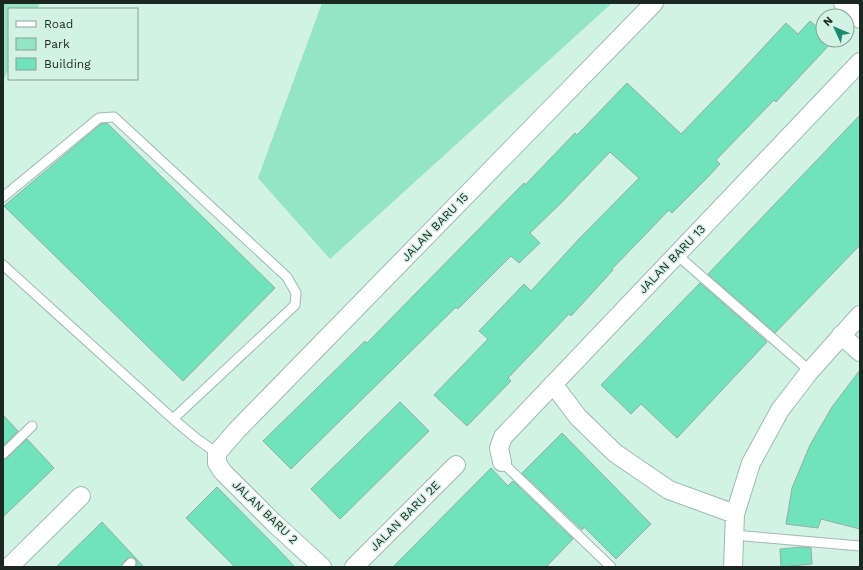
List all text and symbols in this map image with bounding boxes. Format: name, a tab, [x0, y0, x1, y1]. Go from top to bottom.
legend	[8, 8, 138, 80]
north arrow	[815, 8, 855, 48]
text: N	[821, 14, 836, 29]
text: Road	[44, 17, 73, 31]
text: Park	[44, 37, 70, 51]
text: Building	[44, 57, 91, 71]
street label: JALAN BARU 15	[399, 190, 471, 264]
street label: JALAN BARU 13	[636, 222, 708, 296]
street label: JALAN BARU 2	[229, 477, 301, 547]
street label: JALAN BARU 2E	[367, 478, 443, 554]

